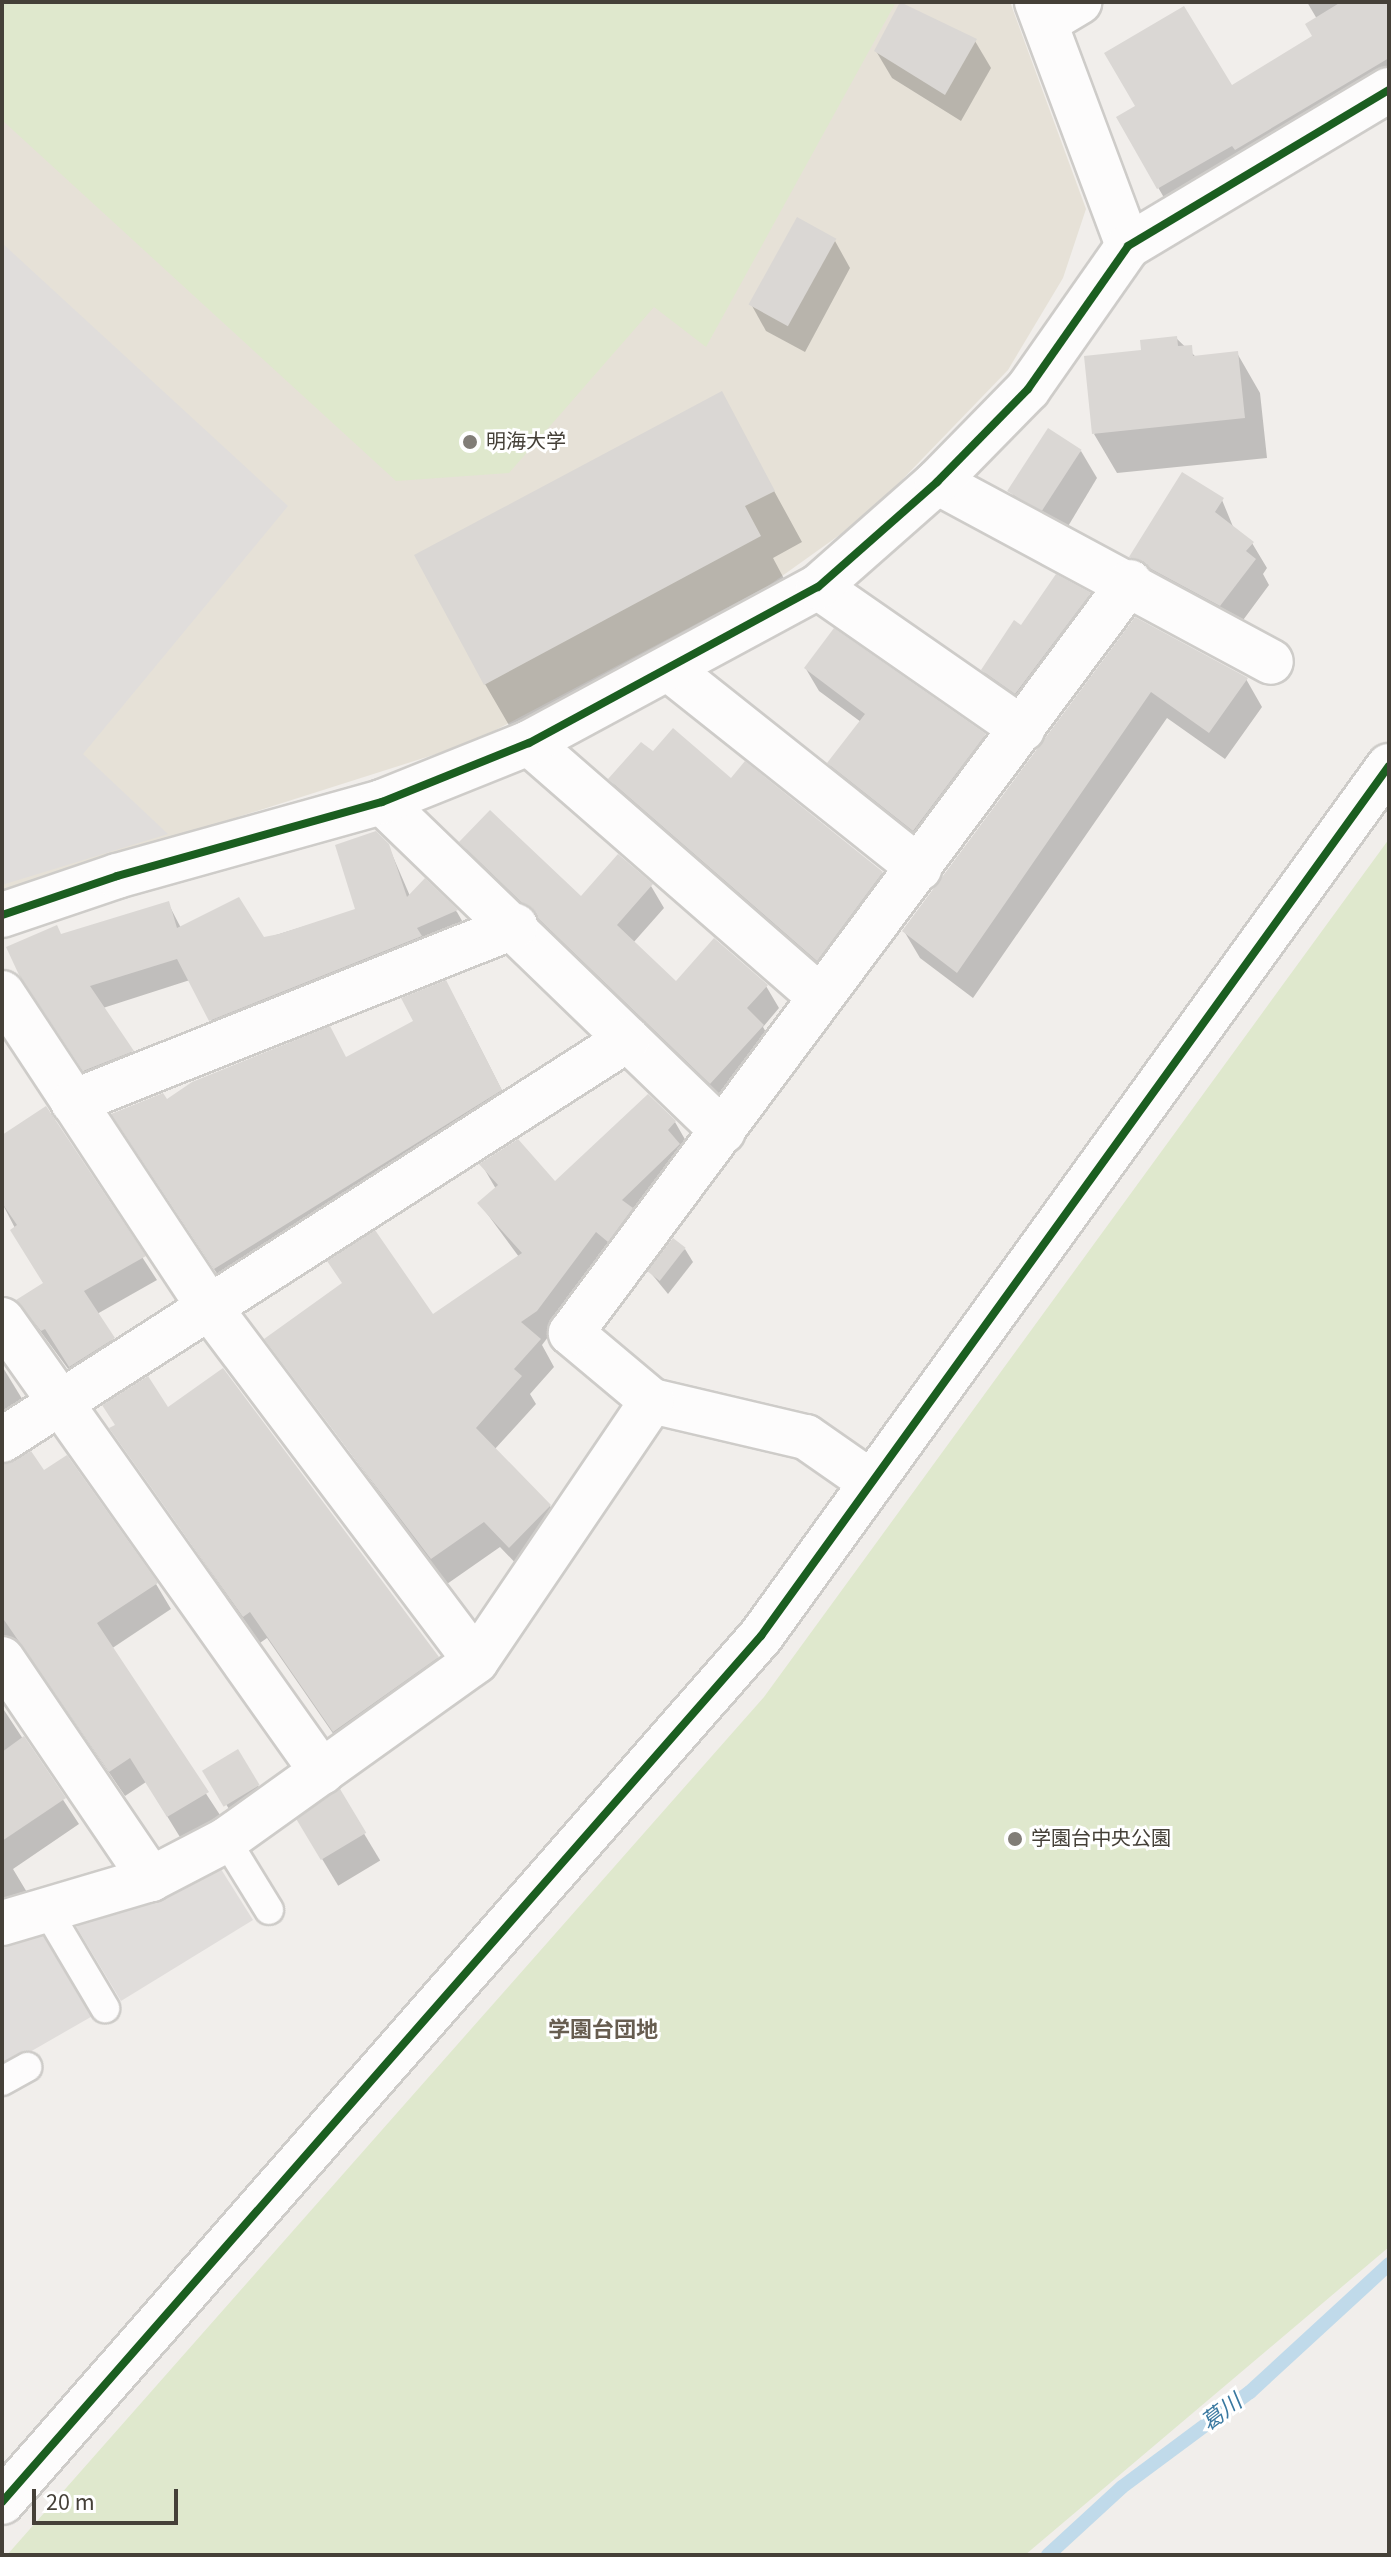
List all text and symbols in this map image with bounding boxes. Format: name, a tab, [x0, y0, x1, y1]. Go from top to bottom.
place label: 明海大学	[486, 430, 566, 454]
marker: 明海大学	[461, 433, 479, 451]
place label: 学園台中央公園	[1031, 1827, 1171, 1851]
marker: 学園台中央公園	[1006, 1830, 1024, 1848]
district label: 学園台団地	[548, 2018, 658, 2044]
water label: 葛川	[1196, 2389, 1248, 2437]
scale bar	[36, 2473, 182, 2523]
text: 20 m	[46, 2485, 95, 2520]

